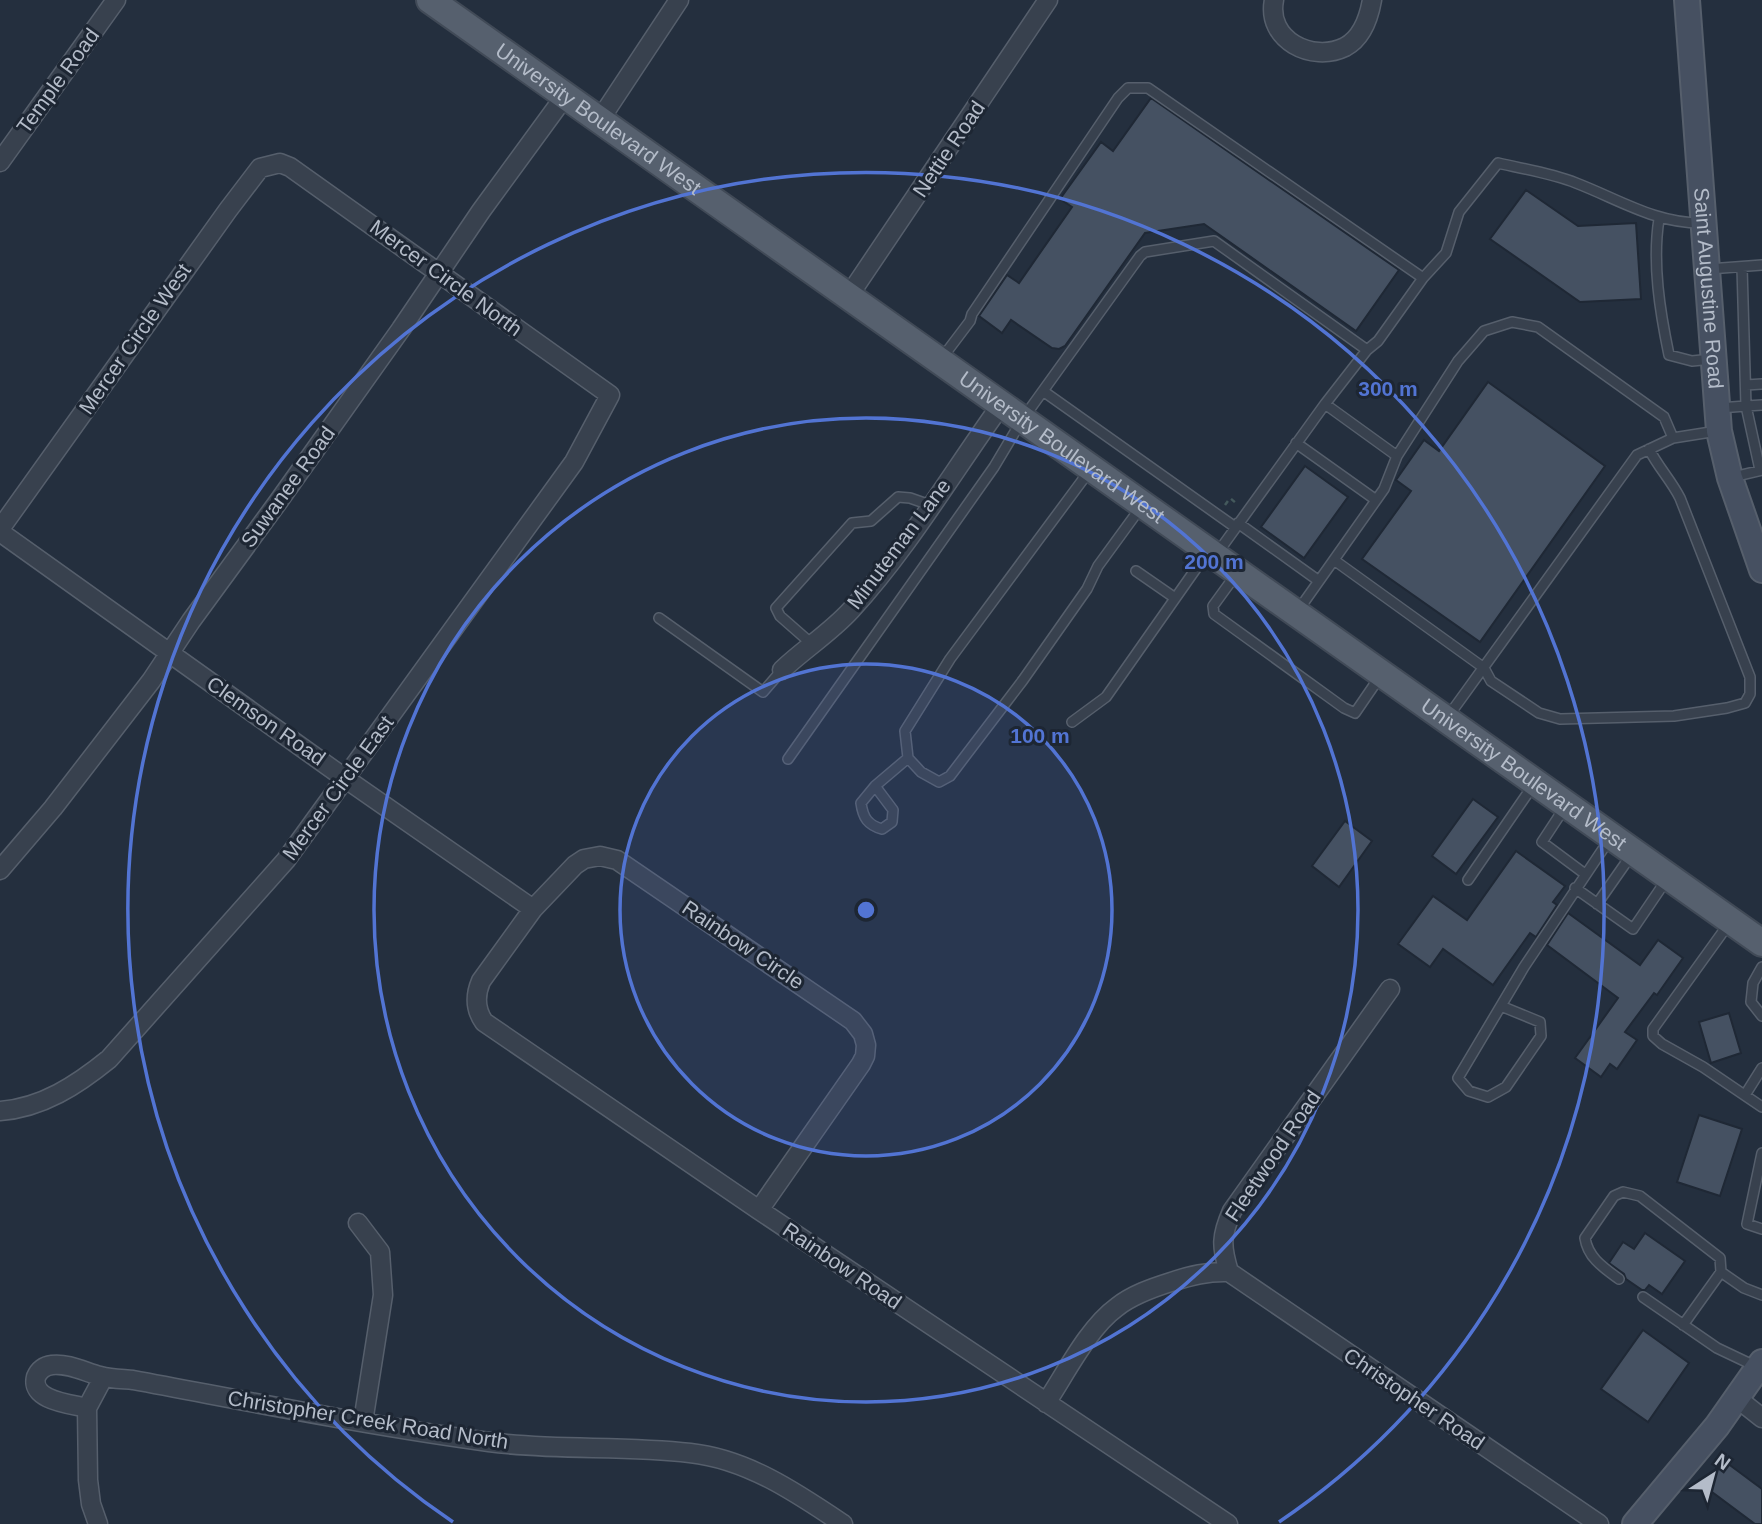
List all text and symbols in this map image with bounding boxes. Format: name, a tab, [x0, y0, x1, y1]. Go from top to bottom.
street label: Temple Road	[12, 24, 103, 138]
street label: University Boulevard West	[491, 38, 706, 199]
street label: Nettie Road	[908, 96, 989, 201]
street label: Saint Augustine Road	[1690, 187, 1728, 390]
street label: Mercer Circle North	[366, 215, 527, 340]
street label: Mercer Circle West	[74, 259, 195, 418]
street label: University Boulevard West	[955, 366, 1169, 527]
text: 300 m	[1358, 377, 1418, 400]
street label: Suwanee Road	[236, 422, 339, 552]
street label: Minuteman Lane	[842, 474, 955, 613]
text: 200 m	[1184, 550, 1244, 573]
street label: Clemson Road	[203, 671, 330, 770]
street label: University Boulevard West	[1417, 693, 1631, 854]
street label: Mercer Circle East	[278, 711, 398, 864]
text: 100 m	[1010, 724, 1070, 747]
street label: Rainbow Circle	[678, 896, 808, 994]
centre of rings	[854, 898, 878, 922]
street label: Fleetwood Road	[1220, 1086, 1325, 1226]
street label: Rainbow Road	[779, 1218, 906, 1314]
street label: Christopher Road	[1340, 1343, 1489, 1454]
street label: Christopher Creek Road North	[226, 1386, 510, 1453]
north arrow	[1678, 1440, 1748, 1510]
text: N	[1711, 1449, 1734, 1474]

